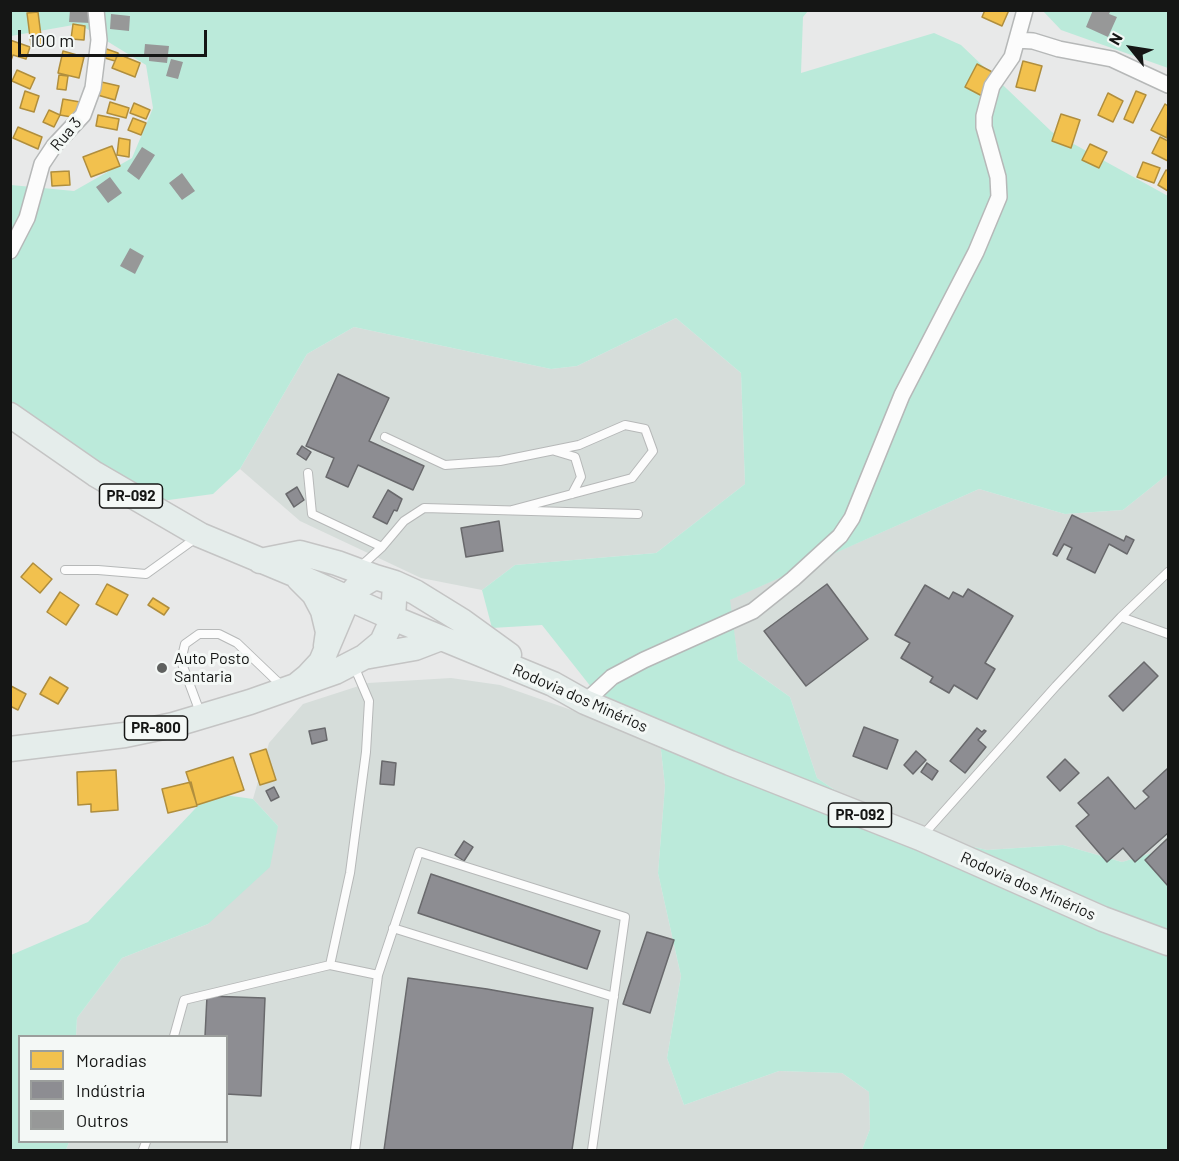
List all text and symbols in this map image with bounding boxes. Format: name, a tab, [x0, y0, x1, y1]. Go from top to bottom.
scale bar	[21, 18, 210, 56]
north arrow	[1101, 18, 1161, 78]
text: 100 m	[29, 29, 74, 51]
text: N	[1104, 29, 1126, 48]
street label: Rua 3	[46, 113, 86, 155]
road number: PR-092	[100, 484, 162, 508]
place label: Auto Posto Santaria	[174, 649, 250, 687]
street label: Rodovia dos Minérios	[509, 660, 651, 736]
marker: Auto Posto Santaria	[155, 661, 169, 675]
road number: PR-800	[124, 716, 188, 740]
road number: PR-092	[828, 803, 892, 827]
street label: Rodovia dos Minérios	[957, 848, 1099, 924]
legend	[18, 1035, 228, 1143]
text: Moradias	[76, 1049, 147, 1071]
text: Indústria	[76, 1079, 145, 1101]
text: Outros	[76, 1109, 128, 1131]

